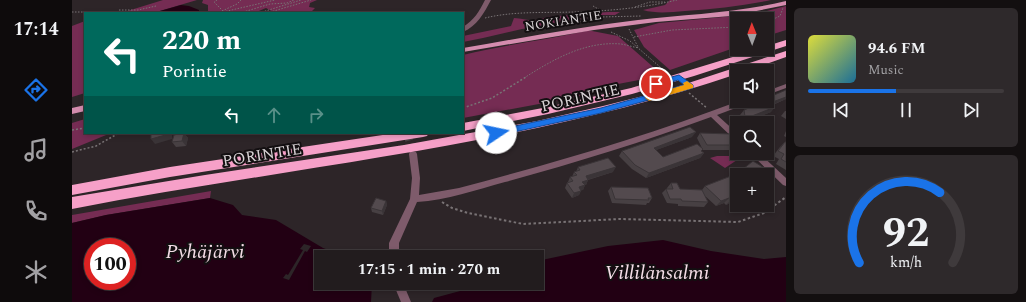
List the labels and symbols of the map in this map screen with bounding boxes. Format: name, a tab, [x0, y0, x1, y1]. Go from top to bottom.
street label: NOKIANTIE	[523, 5, 603, 37]
north arrow	[730, 12, 774, 56]
pin	[639, 67, 673, 101]
street label: PORINTIE	[538, 77, 622, 119]
position arrow	[475, 112, 517, 154]
street label: PORINTIE	[221, 137, 304, 173]
water label: Pyhäjärvi	[165, 237, 245, 267]
speed limit sign: 100	[84, 238, 136, 290]
water label: Villilänsalmi	[605, 258, 710, 288]

